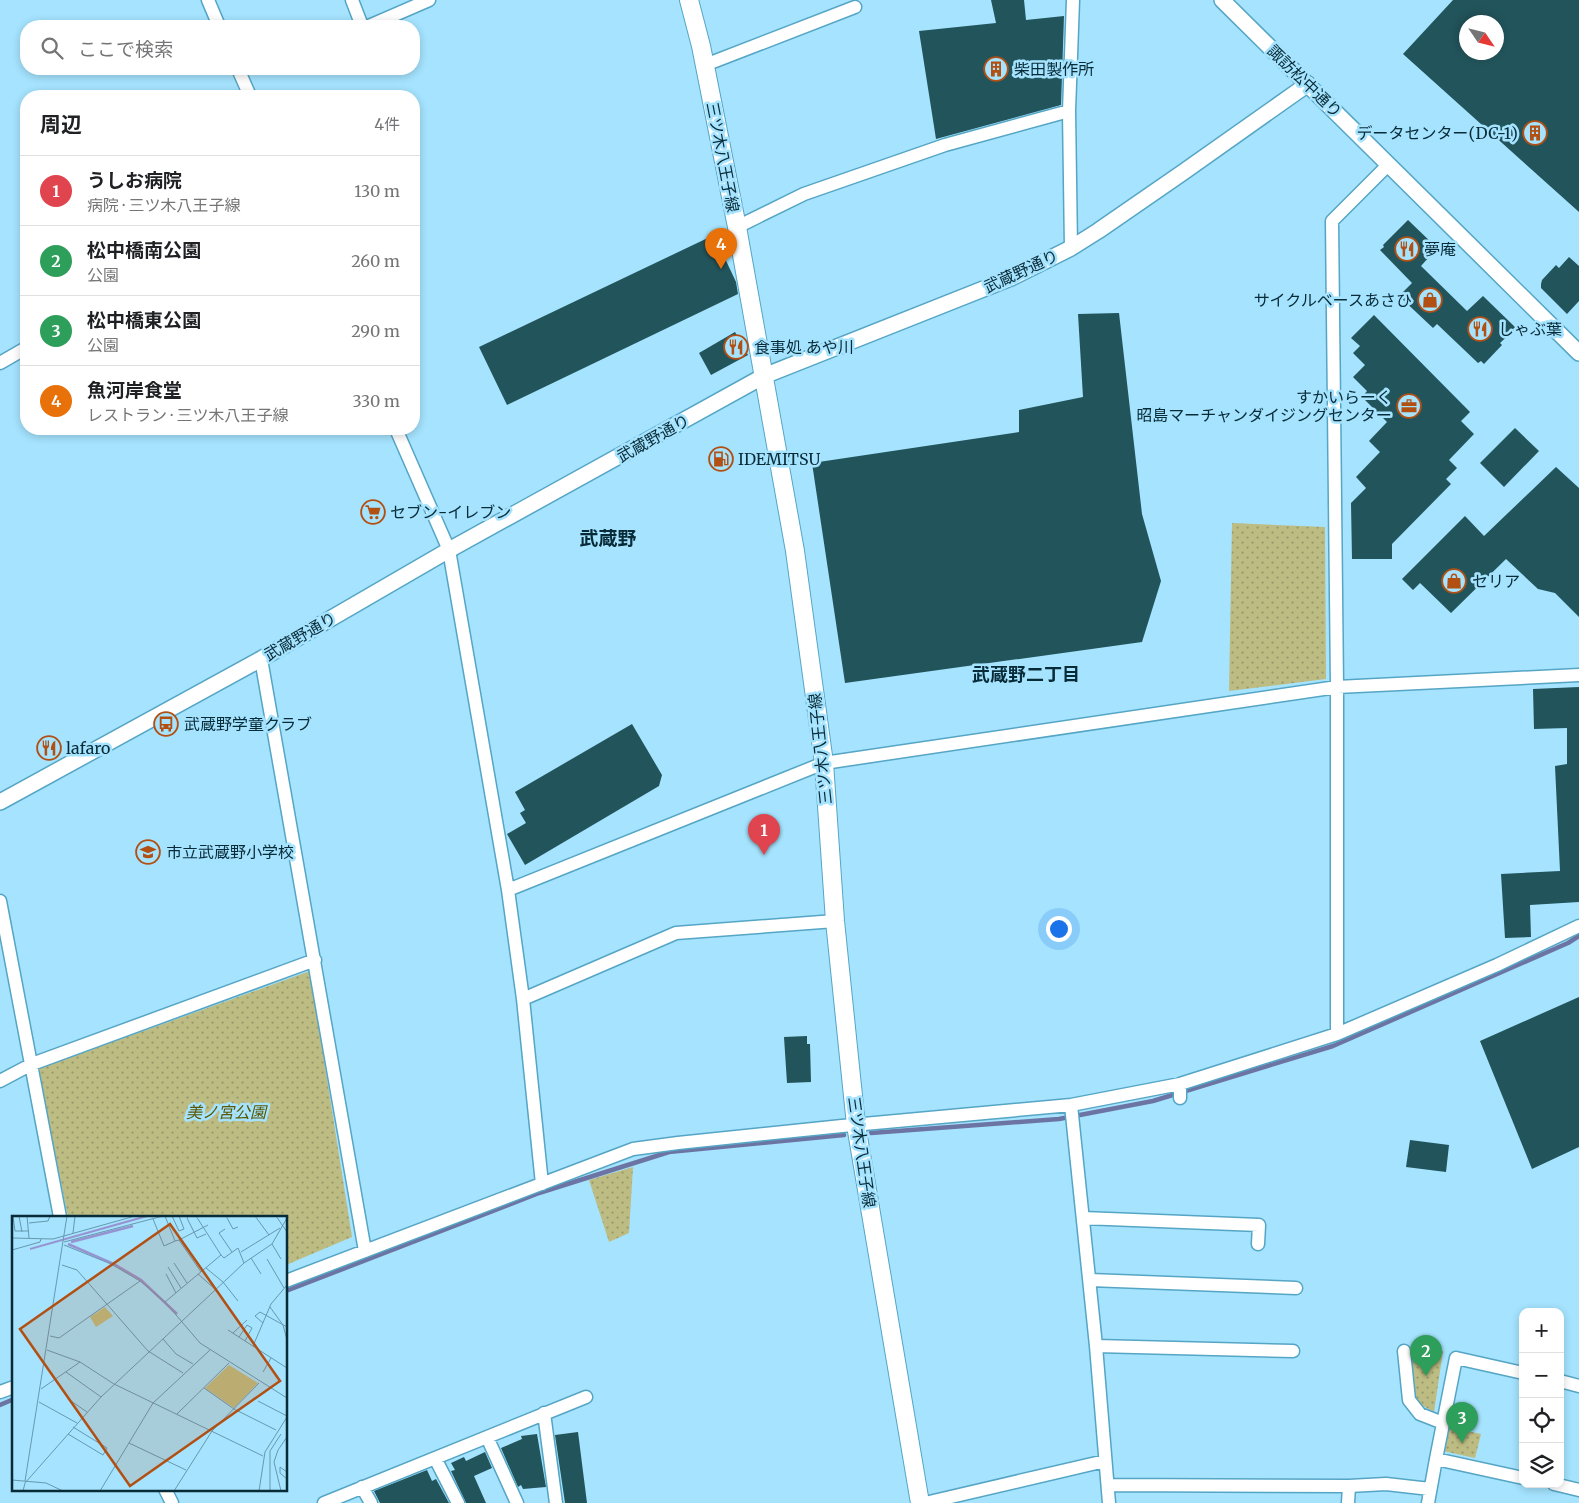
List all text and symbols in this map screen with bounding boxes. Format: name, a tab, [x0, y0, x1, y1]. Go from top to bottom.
north arrow	[1459, 15, 1504, 60]
search box	[20, 20, 420, 75]
icon: search	[38, 34, 66, 62]
text: ここで検索	[78, 37, 173, 61]
street label: 諏訪松中通り	[1264, 40, 1346, 122]
building icon: 柴田製作所	[983, 56, 1009, 82]
place label: 柴田製作所	[1014, 59, 1094, 79]
street label: 三ツ木八王子線	[702, 100, 744, 214]
text: 周辺	[40, 111, 82, 138]
text: 4件	[374, 114, 400, 134]
building icon: データセンター(DC-1)	[1522, 120, 1548, 146]
place label: データセンター(DC-1)	[1357, 123, 1518, 143]
text: うしお病院	[87, 168, 182, 192]
text: 1	[52, 181, 60, 201]
text: 130 m	[354, 181, 400, 201]
text: 病院 · 三ツ木八王子線	[87, 195, 240, 215]
pin: 4	[705, 228, 737, 269]
restaurant icon: 夢庵	[1394, 236, 1420, 262]
text: 松中橋南公園	[87, 238, 201, 262]
place label: 夢庵	[1424, 239, 1456, 259]
street label: 武蔵野通り	[981, 245, 1061, 297]
text: 2	[51, 251, 61, 271]
text: 260 m	[351, 251, 400, 271]
text: 公園	[87, 265, 119, 285]
shop icon: サイクルベースあさひ	[1417, 287, 1443, 313]
place label: サイクルベースあさひ	[1254, 290, 1412, 310]
text: 松中橋東公園	[87, 308, 201, 332]
restaurant icon: しゃぶ葉	[1467, 316, 1493, 342]
place label: しゃぶ葉	[1498, 319, 1562, 339]
text: 3	[51, 321, 61, 341]
text: 290 m	[351, 321, 400, 341]
restaurant icon: 食事処 あや川	[723, 334, 749, 360]
text: 公園	[87, 335, 119, 355]
place label: 食事処 あや川	[754, 337, 854, 357]
text: 魚河岸食堂	[87, 378, 182, 402]
place label: すかいらーく 昭島マーチャンダイジングセンター	[1136, 387, 1392, 425]
text: 4	[51, 391, 61, 411]
text: 330 m	[353, 391, 400, 411]
office icon: すかいらーく 昭島マーチャンダイジングセンター	[1396, 393, 1422, 419]
text: レストラン · 三ツ木八王子線	[87, 405, 288, 425]
street label: 武蔵野通り	[613, 410, 693, 466]
fuel station icon: IDEMITSU	[708, 446, 734, 472]
place label: IDEMITSU	[738, 449, 820, 469]
supermarket icon: セブン-イレブン	[360, 499, 386, 525]
place label: セブン-イレブン	[390, 502, 511, 522]
district label: 武蔵野	[579, 526, 637, 550]
shop icon: セリア	[1441, 568, 1467, 594]
place label: セリア	[1472, 571, 1520, 591]
street label: 武蔵野通り	[260, 607, 340, 665]
district label: 武蔵野二丁目	[972, 663, 1080, 686]
street label: 三ツ木八王子線	[804, 692, 836, 806]
bus stop icon: 武蔵野学童クラブ	[153, 711, 179, 737]
place label: 武蔵野学童クラブ	[184, 714, 312, 734]
restaurant icon: lafaro	[36, 735, 62, 761]
place label: lafaro	[66, 738, 110, 758]
pin: 1	[748, 814, 780, 855]
school or university icon: 市立武蔵野小学校	[135, 839, 161, 865]
place label: 市立武蔵野小学校	[166, 842, 294, 862]
your location	[1046, 916, 1072, 942]
street label: 三ツ木八王子線	[844, 1095, 880, 1209]
park label: 美ノ宮公園	[186, 1102, 268, 1122]
inset map	[12, 1216, 288, 1490]
map controls	[1519, 1308, 1564, 1488]
button: +	[1519, 1308, 1564, 1353]
pin: 2	[1410, 1335, 1442, 1376]
button: −	[1519, 1353, 1564, 1398]
button: locate	[1519, 1398, 1564, 1443]
pin: 3	[1446, 1402, 1478, 1443]
button: layers	[1519, 1443, 1564, 1488]

